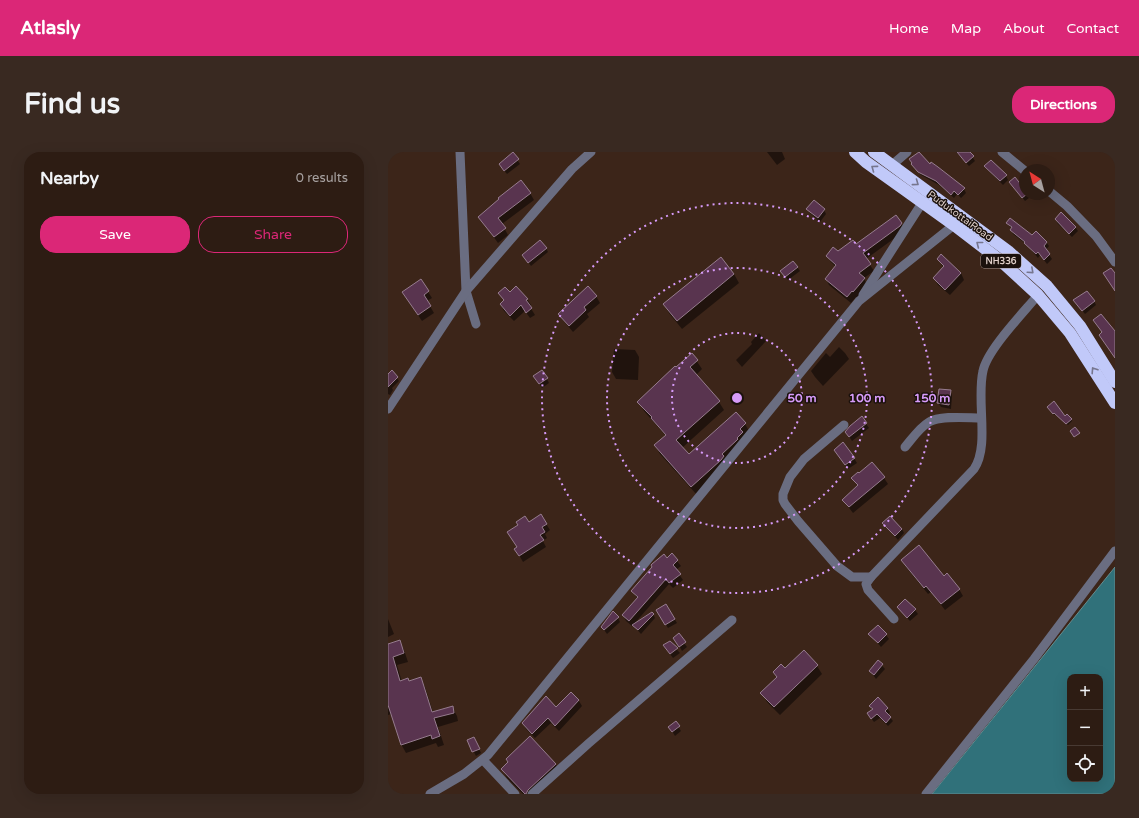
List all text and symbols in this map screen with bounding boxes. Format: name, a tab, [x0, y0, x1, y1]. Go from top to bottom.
text: Atlasly	[20, 17, 80, 39]
text: Home	[889, 20, 929, 37]
text: Map	[951, 20, 981, 37]
text: About	[1003, 20, 1045, 37]
text: Contact	[1067, 20, 1119, 37]
button: Directions	[1012, 86, 1115, 123]
text: Find us	[24, 87, 120, 121]
north arrow	[1019, 164, 1055, 200]
one-way arrow	[871, 166, 878, 173]
text: Nearby	[40, 168, 99, 189]
text: 0 results	[296, 170, 348, 186]
one-way arrow	[912, 179, 919, 186]
street label: PudukottaiRoad	[925, 188, 995, 244]
button: Save	[40, 216, 190, 253]
button: Share	[198, 216, 348, 253]
one-way arrow	[977, 242, 984, 249]
road number: NH336	[981, 254, 1021, 268]
one-way arrow	[1026, 266, 1033, 273]
one-way arrow	[1091, 367, 1099, 374]
centre of rings	[730, 391, 744, 405]
text: 50 m	[787, 391, 817, 405]
text: 100 m	[849, 391, 885, 405]
text: 150 m	[914, 391, 950, 405]
map controls	[1067, 674, 1103, 782]
button: +	[1067, 674, 1103, 710]
button: −	[1067, 710, 1103, 746]
button: locate	[1067, 746, 1103, 782]

